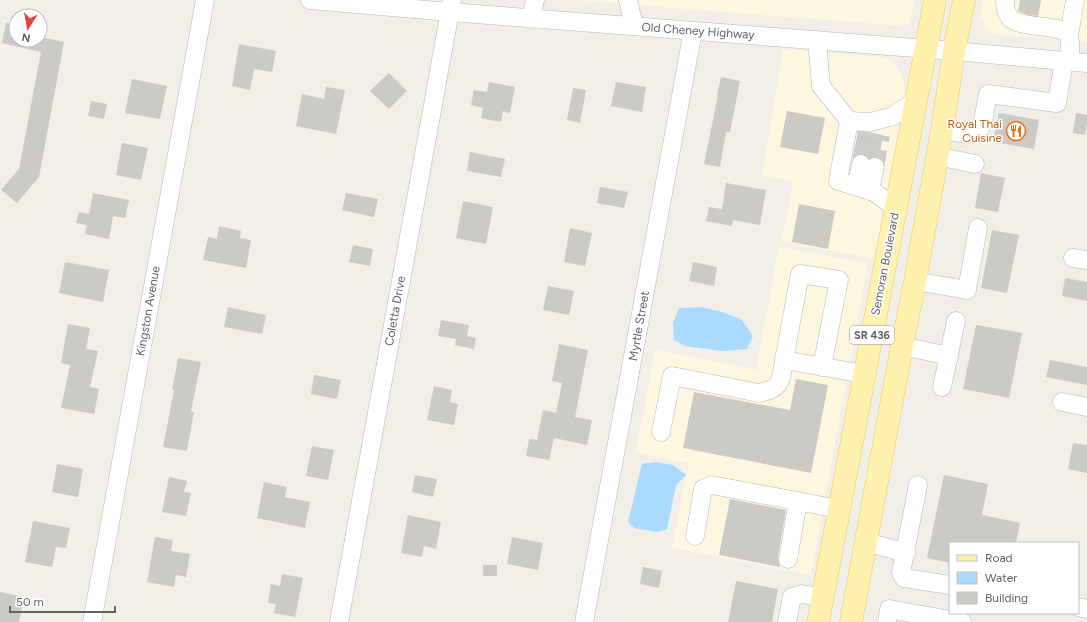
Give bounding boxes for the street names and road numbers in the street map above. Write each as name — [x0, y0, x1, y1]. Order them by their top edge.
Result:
street label: Old Cheney Highway — [641, 20, 756, 42]
street label: Semoran Boulevard — [868, 211, 902, 317]
street label: Kingston Avenue — [133, 264, 163, 357]
street label: Coletta Drive — [382, 275, 408, 347]
street label: Myrtle Street — [626, 289, 652, 362]
road number: SR 436 — [850, 326, 894, 344]

